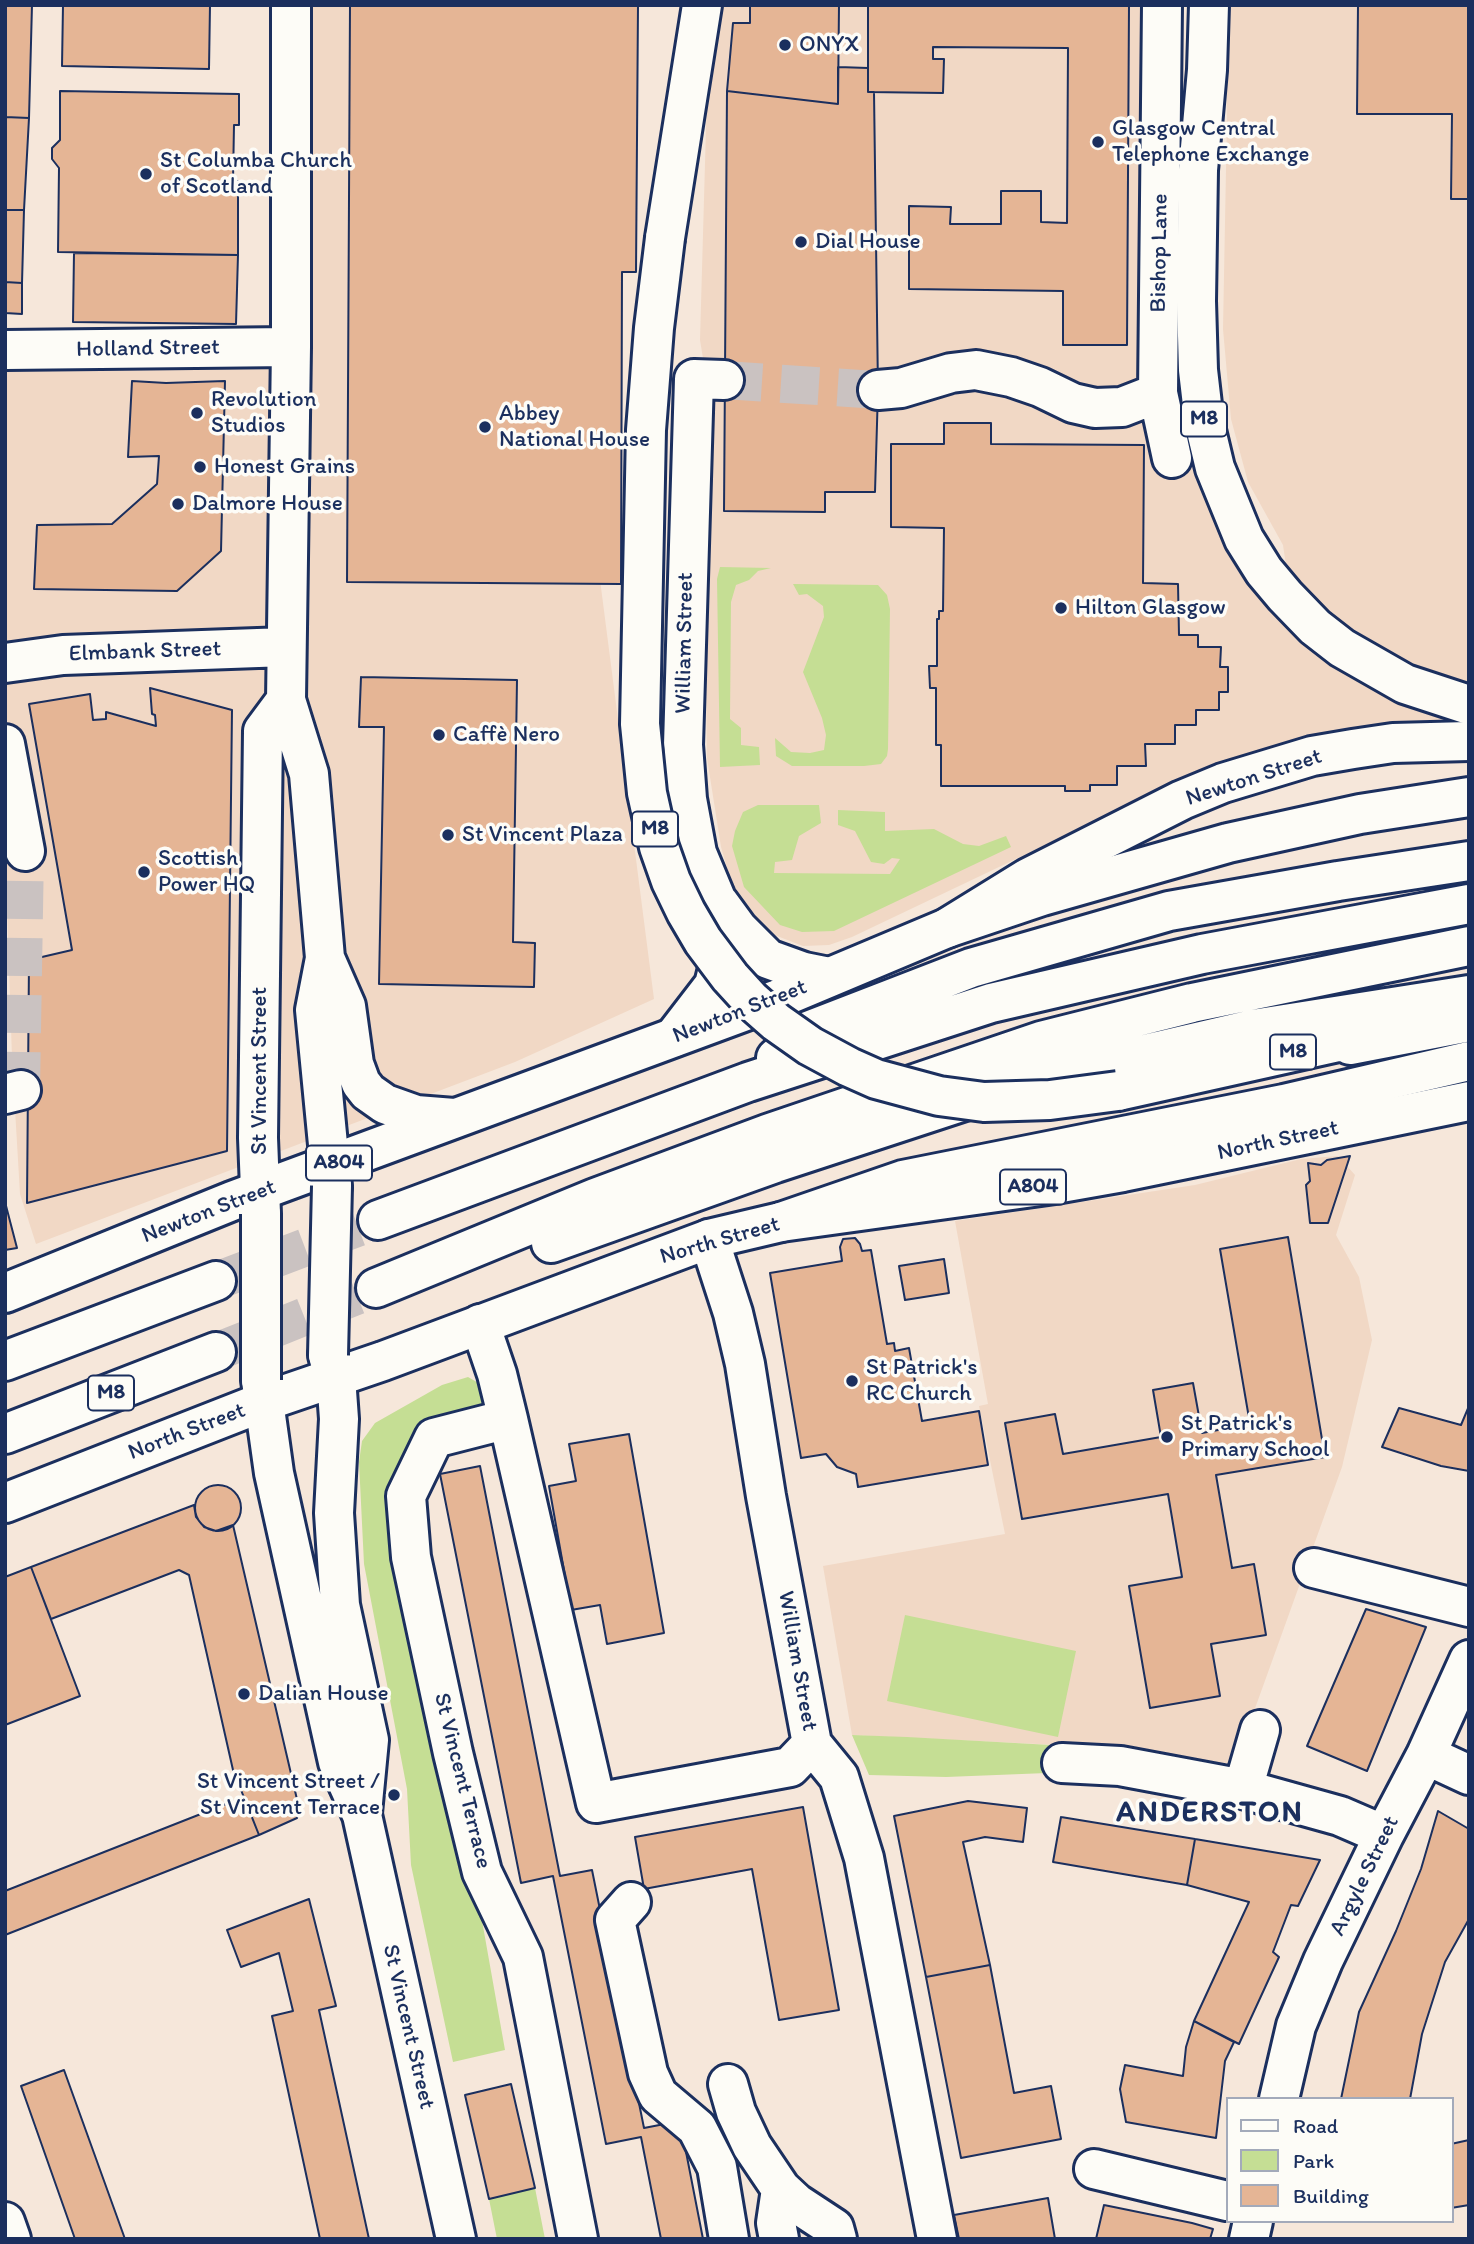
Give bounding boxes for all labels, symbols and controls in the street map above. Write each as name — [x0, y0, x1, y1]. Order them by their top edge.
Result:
place label: ONYX — [799, 31, 859, 59]
marker: ONYX — [777, 37, 793, 53]
place label: Glasgow Central Telephone Exchange — [1112, 115, 1309, 169]
marker: Glasgow Central Telephone Exchange — [1090, 134, 1106, 150]
place label: St Columba Church of Scotland — [160, 147, 352, 201]
marker: St Columba Church of Scotland — [138, 166, 154, 182]
street label: Bishop Lane — [1145, 193, 1175, 313]
place label: Dial House — [815, 228, 921, 256]
marker: Dial House — [793, 234, 809, 250]
street label: Holland Street — [76, 334, 220, 364]
place label: Revolution Studios — [211, 386, 317, 440]
place label: Abbey National House — [499, 400, 650, 454]
road number: M8 — [1181, 402, 1227, 436]
marker: Revolution Studios — [189, 405, 205, 421]
marker: Abbey National House — [477, 419, 493, 435]
place label: Honest Grains — [214, 453, 355, 481]
marker: Honest Grains — [192, 459, 208, 475]
place label: Dalmore House — [192, 490, 343, 518]
marker: Dalmore House — [170, 496, 186, 512]
street label: William Street — [670, 572, 700, 714]
place label: Hilton Glasgow — [1075, 594, 1226, 622]
marker: Hilton Glasgow — [1053, 600, 1069, 616]
street label: Elmbank Street — [68, 636, 222, 668]
place label: Caffè Nero — [453, 721, 560, 749]
marker: Caffè Nero — [431, 727, 447, 743]
street label: Newton Street — [1182, 743, 1326, 813]
road number: M8 — [632, 812, 678, 846]
place label: St Vincent Plaza — [462, 821, 623, 849]
marker: St Vincent Plaza — [440, 827, 456, 843]
place label: Scottish Power HQ — [158, 845, 255, 899]
marker: Scottish Power HQ — [136, 864, 152, 880]
street label: Newton Street — [669, 974, 811, 1050]
street label: St Vincent Street — [246, 987, 274, 1155]
road number: M8 — [1270, 1034, 1316, 1070]
street label: North Street — [1215, 1115, 1341, 1167]
road number: A804 — [306, 1146, 372, 1180]
road number: A804 — [1000, 1170, 1066, 1204]
street label: Newton Street — [138, 1174, 280, 1250]
street label: North Street — [657, 1211, 783, 1271]
place label: St Patrick's RC Church — [866, 1354, 977, 1408]
marker: St Patrick's RC Church — [844, 1373, 860, 1389]
road number: M8 — [88, 1376, 134, 1410]
street label: North Street — [125, 1397, 249, 1467]
place label: St Patrick's Primary School — [1181, 1410, 1330, 1464]
marker: St Patrick's Primary School — [1159, 1429, 1175, 1445]
street label: William Street — [771, 1589, 823, 1733]
place label: Dalian House — [258, 1680, 389, 1708]
marker: Dalian House — [236, 1686, 252, 1702]
street label: St Vincent Terrace — [427, 1690, 497, 1872]
place label: St Vincent Street / St Vincent Terrace — [197, 1768, 380, 1822]
marker: St Vincent Street / St Vincent Terrace — [386, 1787, 402, 1803]
district label: ANDERSTON — [1117, 1795, 1303, 1831]
street label: Argyle Street — [1324, 1812, 1406, 1940]
street label: St Vincent Street — [376, 1942, 440, 2112]
legend — [1226, 2097, 1453, 2223]
text: Road — [1293, 2113, 1338, 2138]
text: Park — [1293, 2148, 1334, 2173]
text: Building — [1293, 2183, 1369, 2208]

